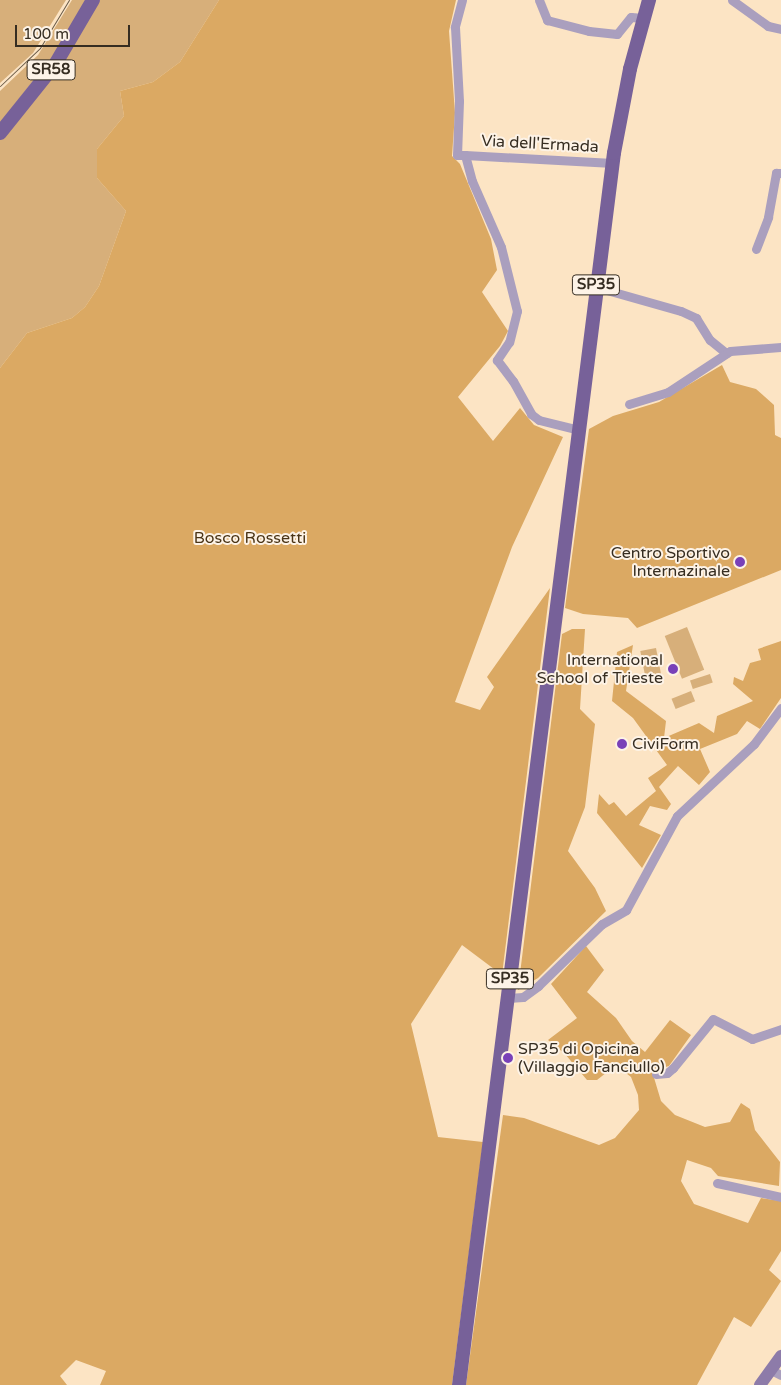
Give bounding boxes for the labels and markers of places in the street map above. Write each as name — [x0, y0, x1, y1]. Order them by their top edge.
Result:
place label: Centro Sportivo Internazinale — [611, 543, 730, 581]
marker: Centro Sportivo Internazinale — [734, 556, 746, 568]
place label: International School of Trieste — [537, 650, 663, 688]
marker: International School of Trieste — [667, 663, 679, 675]
place label: CiviForm — [632, 734, 699, 754]
marker: CiviForm — [616, 738, 628, 750]
place label: SP35 di Opicina (Villaggio Fanciullo) — [518, 1039, 665, 1077]
marker: SP35 di Opicina (Villaggio Fanciullo) — [502, 1052, 514, 1064]

